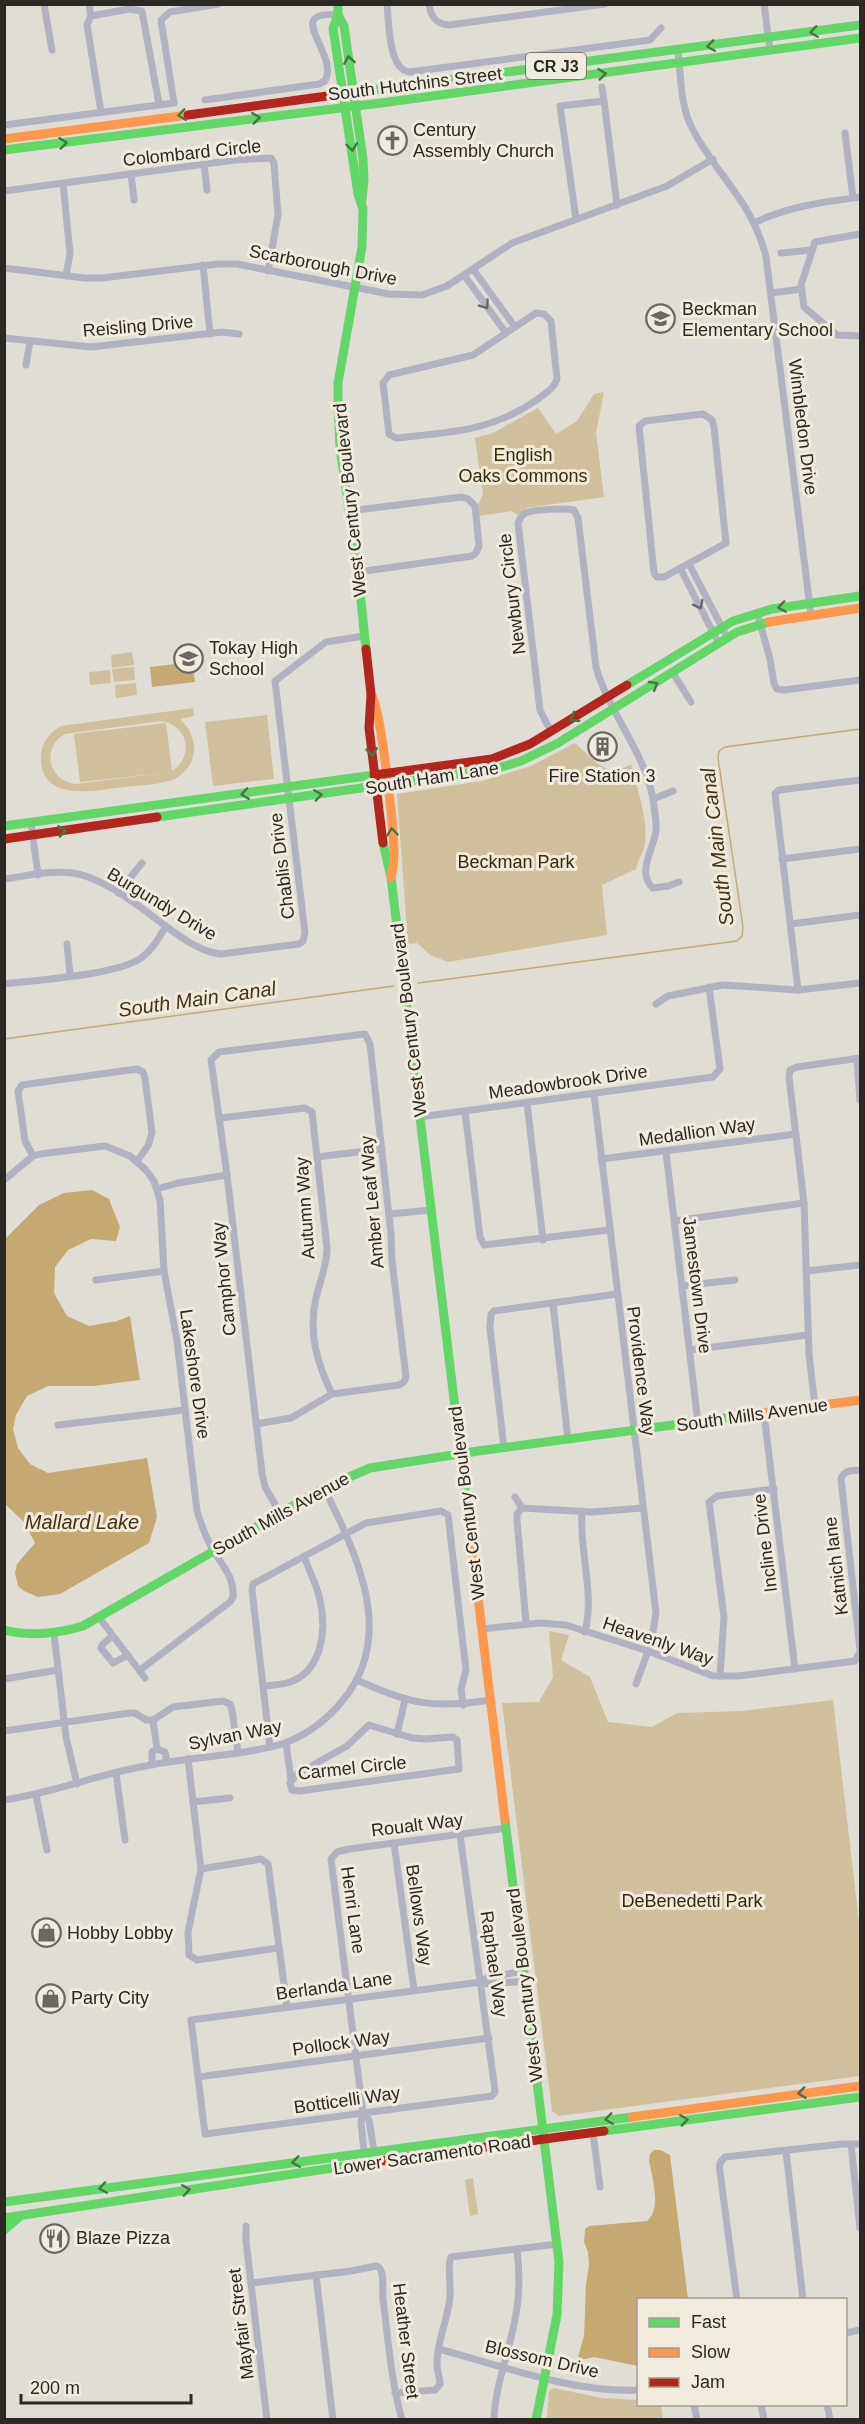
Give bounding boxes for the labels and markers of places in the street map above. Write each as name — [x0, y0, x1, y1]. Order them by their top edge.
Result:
place label: Century Assembly Church — [413, 120, 554, 161]
church icon: Century Assembly Church — [376, 124, 408, 156]
place label: Beckman Elementary School — [682, 299, 833, 340]
school or university icon: Beckman Elementary School — [645, 303, 677, 335]
place label: Tokay High School — [209, 638, 298, 679]
school or university icon: Tokay High School — [172, 642, 204, 674]
building icon: Fire Station 3 — [586, 731, 618, 763]
place label: Fire Station 3 — [548, 766, 656, 786]
shop icon: Hobby Lobby — [30, 1917, 62, 1949]
place label: Hobby Lobby — [67, 1923, 173, 1943]
shop icon: Party City — [34, 1982, 66, 2014]
place label: Party City — [71, 1988, 149, 2008]
restaurant icon: Blaze Pizza — [39, 2222, 71, 2254]
place label: Blaze Pizza — [76, 2228, 171, 2248]

